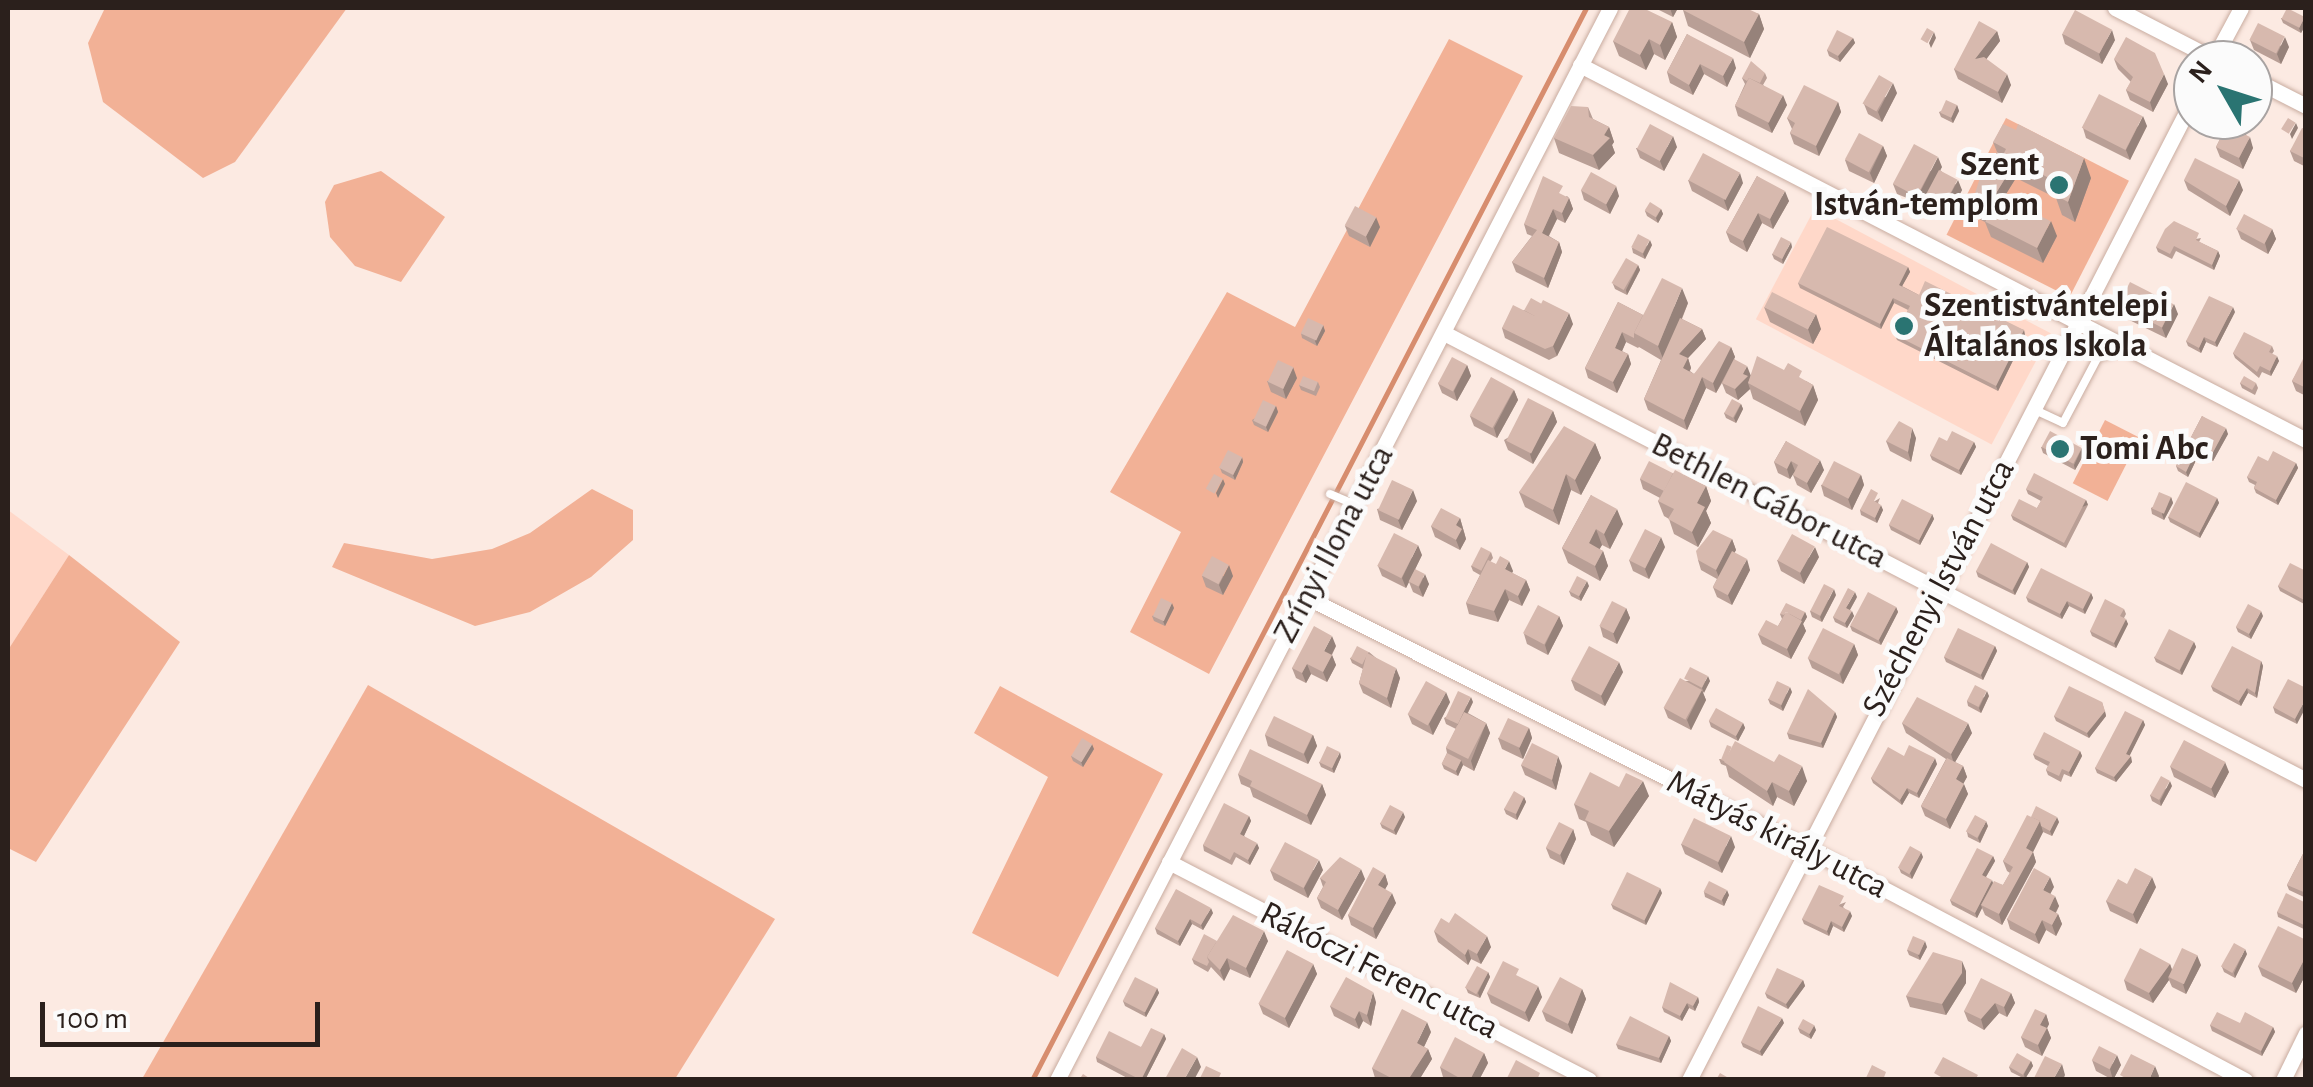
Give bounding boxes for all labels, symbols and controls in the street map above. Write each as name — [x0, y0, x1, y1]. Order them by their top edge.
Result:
north arrow — [2173, 40, 2273, 140]
text: N — [2184, 56, 2218, 89]
place label: Szent István-templom — [1814, 144, 2039, 226]
marker: Szent István-templom — [2048, 174, 2070, 196]
place label: Szentistvántelepi Általános Iskola — [1924, 285, 2169, 367]
marker: Szentistvántelepi Általános Iskola — [1893, 315, 1915, 337]
street label: Bethlen Gábor utca — [1644, 423, 1894, 579]
place label: Tomi Abc — [2080, 428, 2208, 470]
street label: Zrínyi Ilona utca — [1264, 438, 1404, 650]
marker: Tomi Abc — [2049, 438, 2071, 460]
street label: Széchenyi István utca — [1853, 452, 2025, 724]
street label: Mátyás király utca — [1659, 761, 1895, 909]
street label: Rákóczi Ferenc utca — [1253, 893, 1505, 1049]
scale bar — [45, 982, 325, 1044]
text: 100 m — [57, 1004, 128, 1034]

